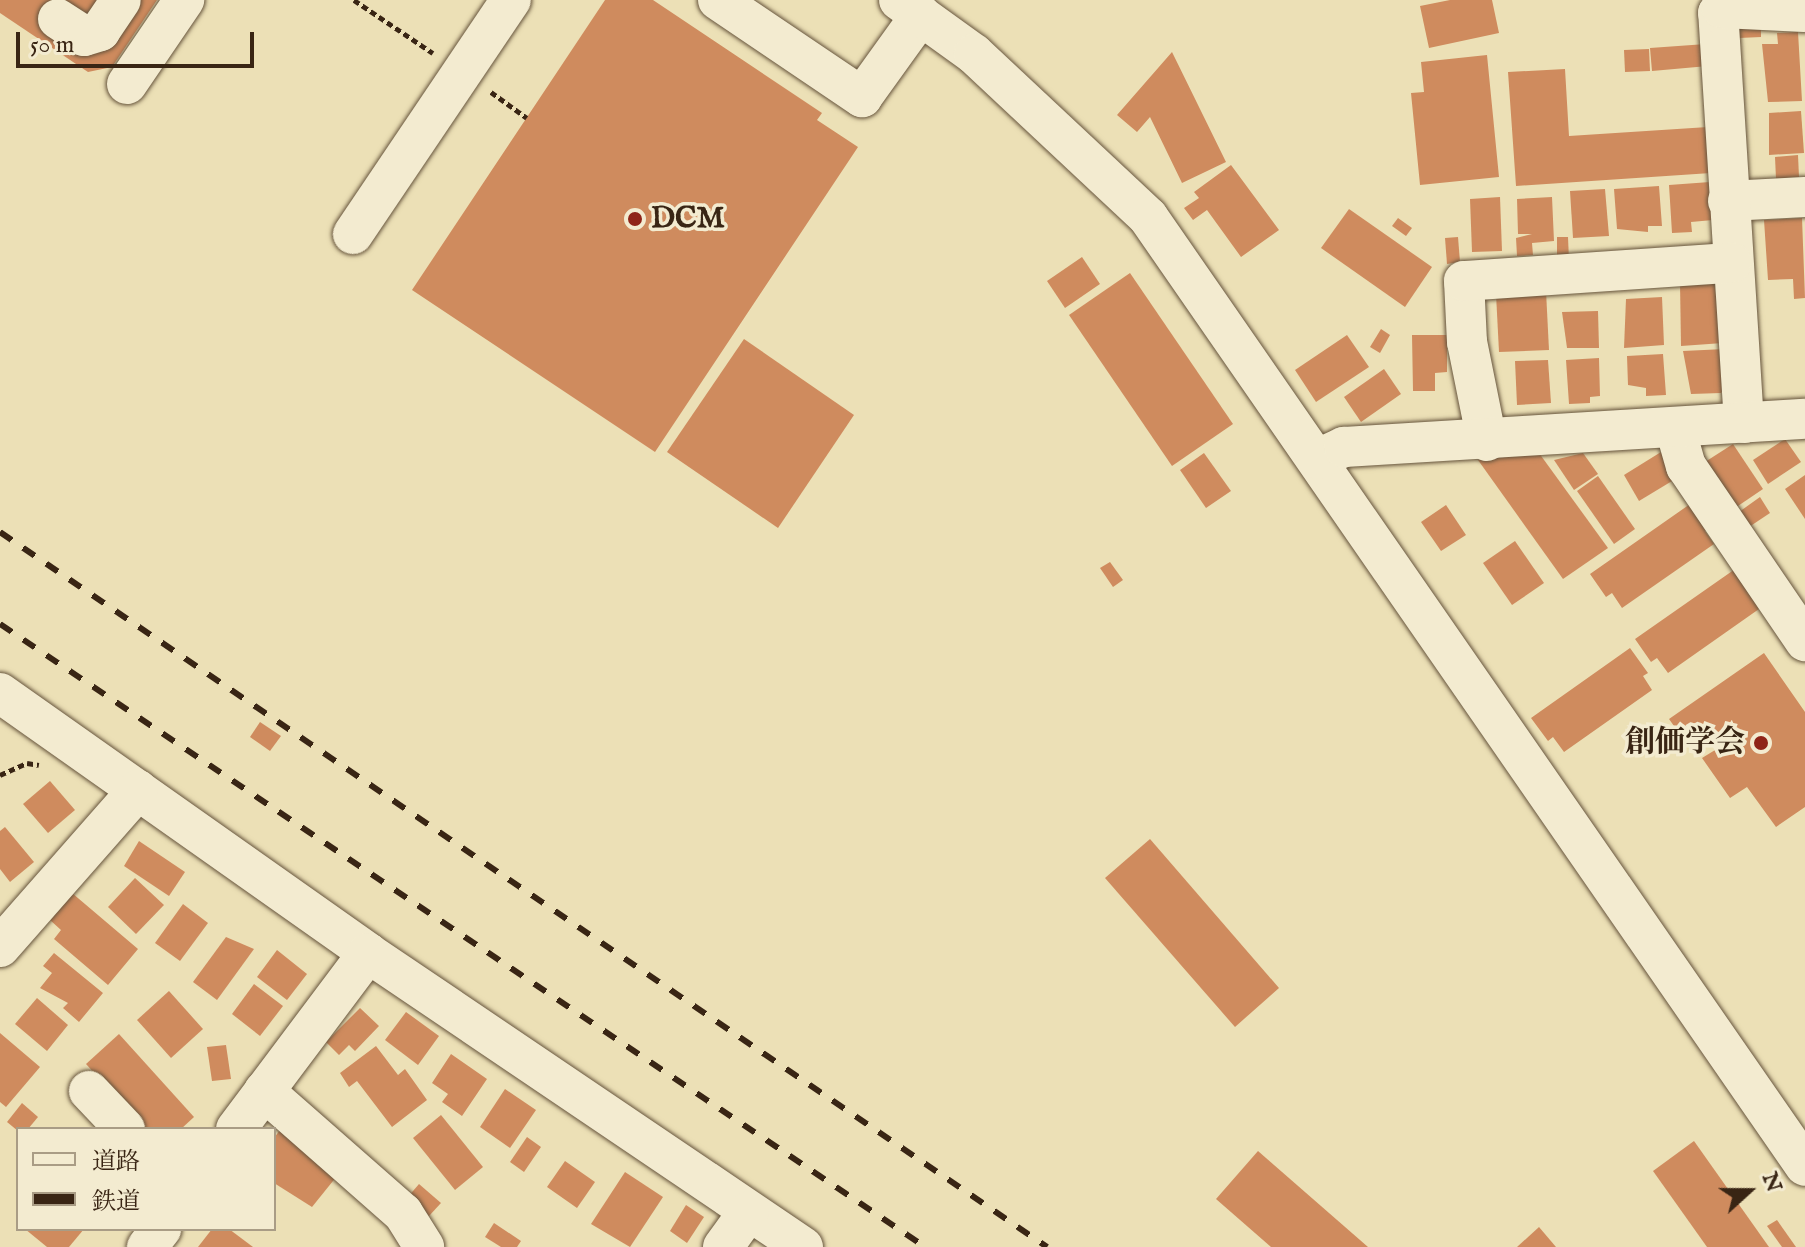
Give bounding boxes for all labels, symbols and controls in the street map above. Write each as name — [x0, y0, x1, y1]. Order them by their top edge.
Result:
scale bar — [20, 16, 258, 66]
text: 50 m — [30, 30, 74, 61]
place label: DCM — [651, 201, 725, 237]
marker: DCM — [626, 210, 644, 228]
place label: 創価学会 — [1625, 725, 1745, 761]
marker: 創価学会 — [1752, 734, 1770, 752]
legend — [16, 1127, 276, 1231]
text: 道路 — [92, 1147, 140, 1178]
north arrow — [1709, 1151, 1789, 1231]
text: N — [1755, 1168, 1788, 1196]
text: 鉄道 — [92, 1187, 140, 1218]

